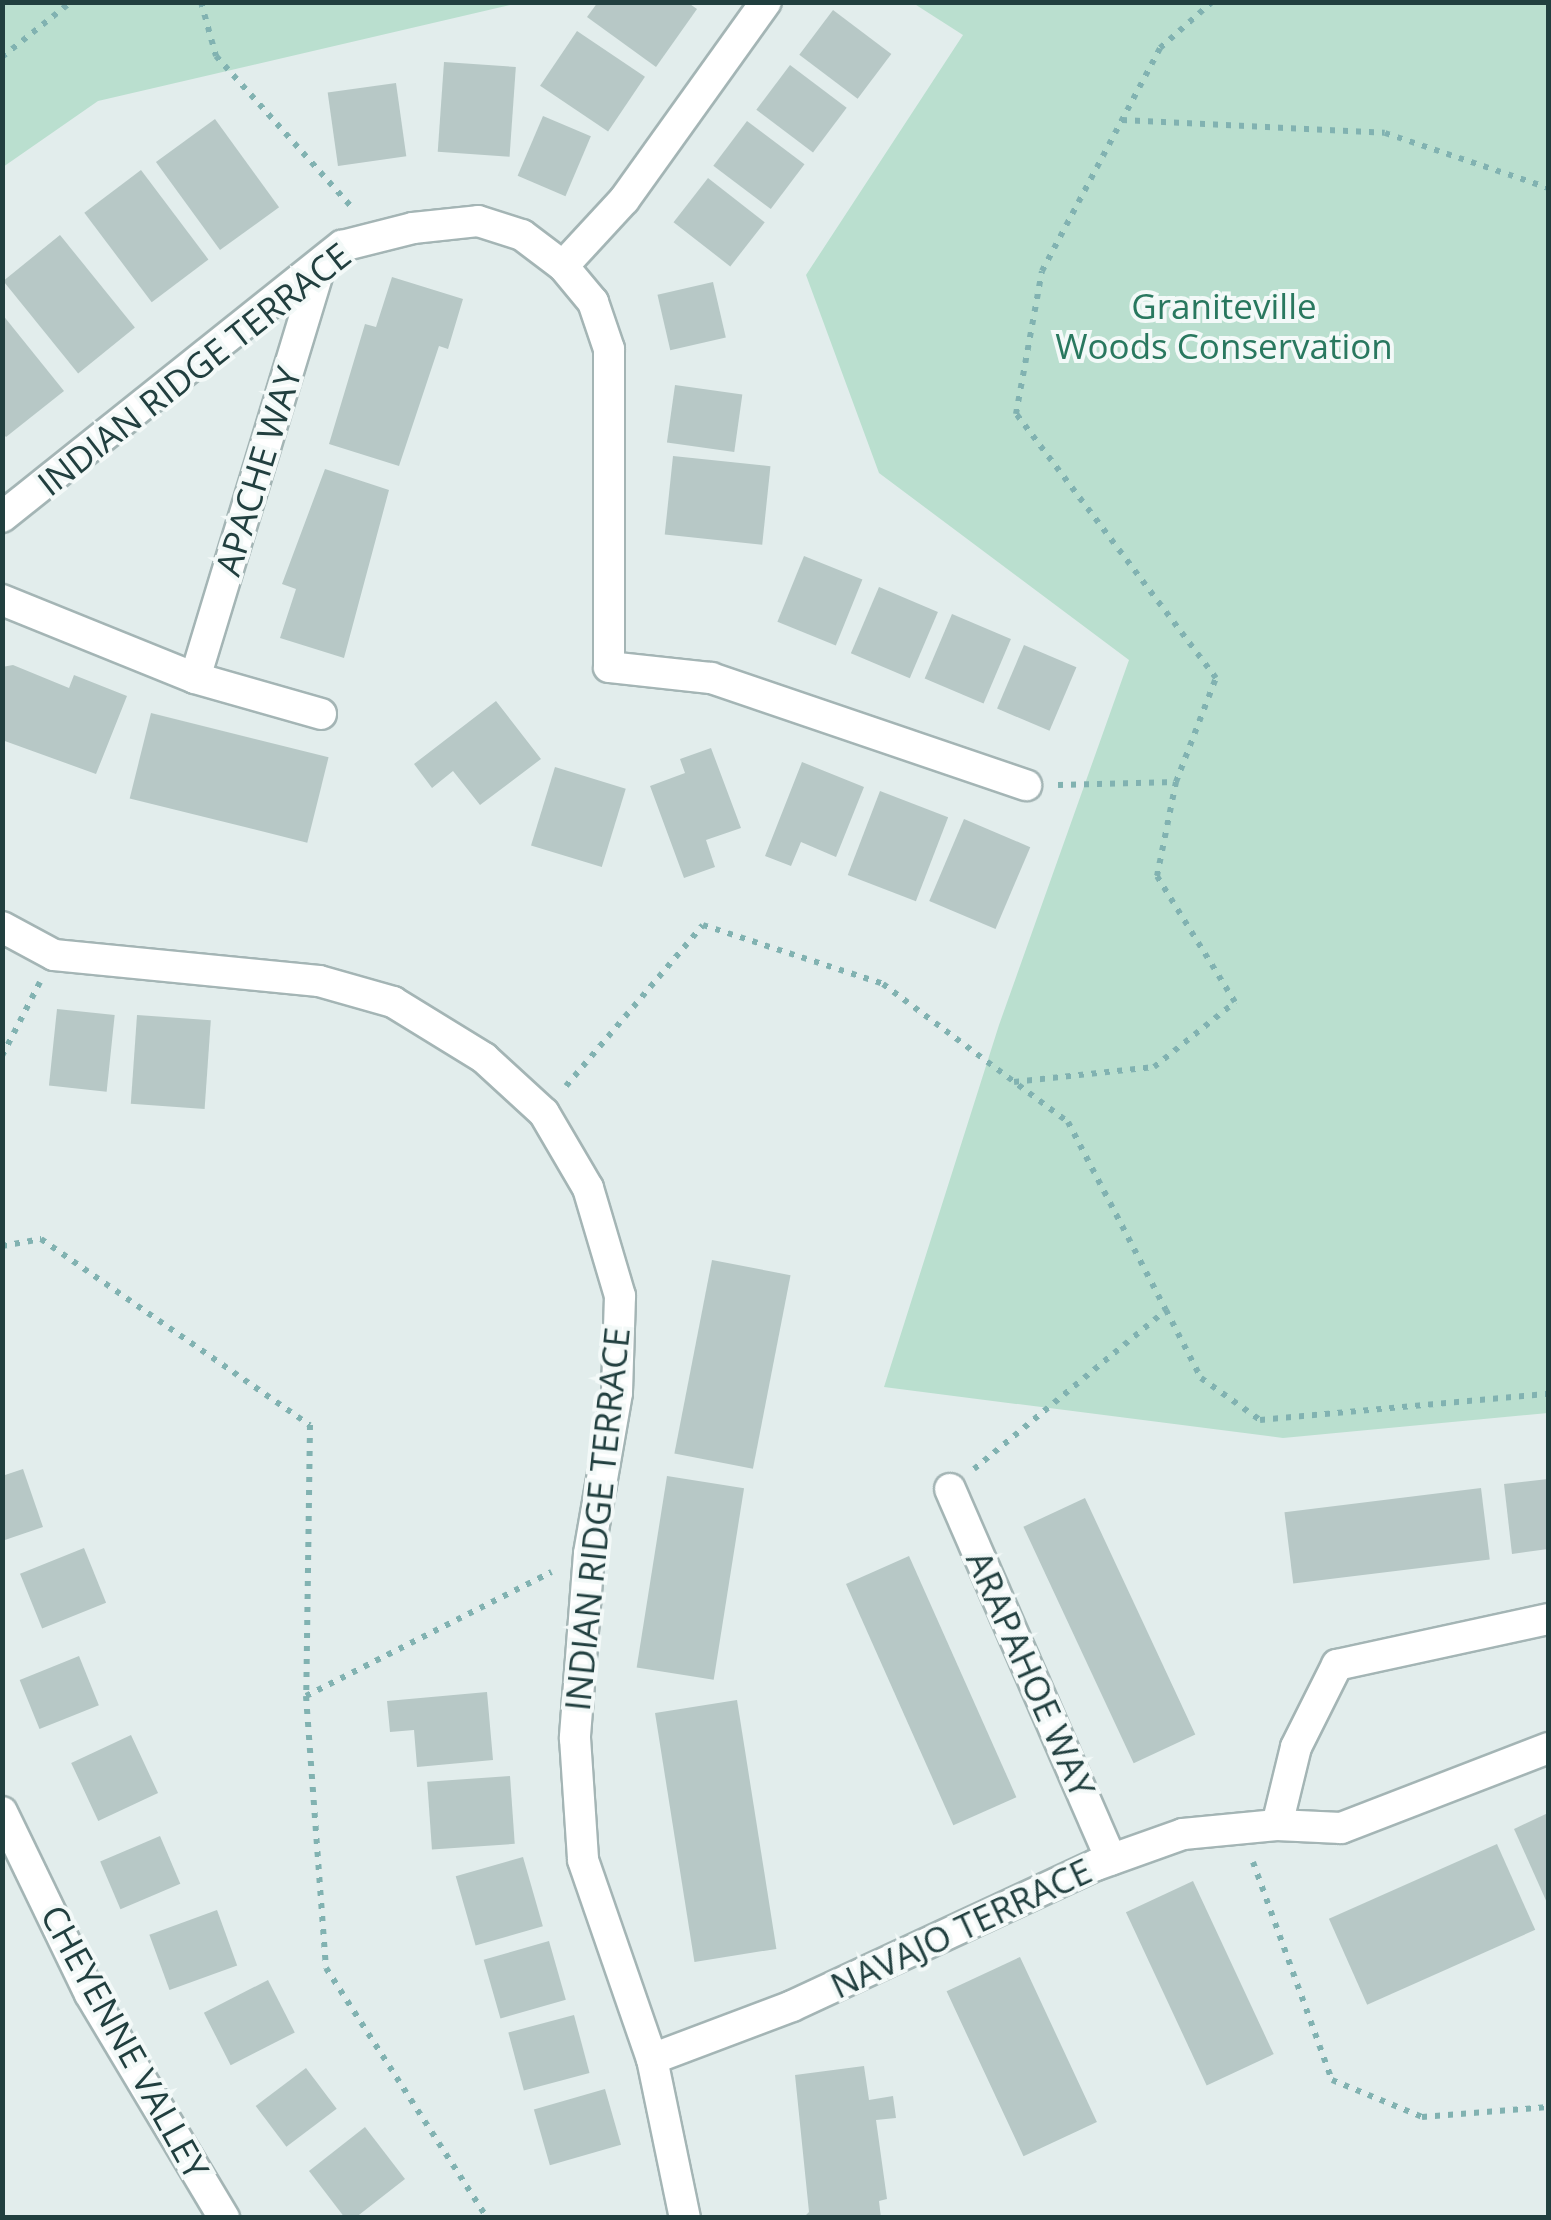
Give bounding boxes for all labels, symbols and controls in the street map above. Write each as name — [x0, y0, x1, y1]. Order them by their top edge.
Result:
street label: INDIAN RIDGE TERRACE — [29, 234, 359, 504]
park label: Graniteville Woods Conservation — [1055, 285, 1393, 367]
street label: APACHE WAY — [206, 362, 310, 580]
street label: INDIAN RIDGE TERRACE — [556, 1325, 638, 1713]
street label: ARAPAHOE WAY — [958, 1545, 1104, 1803]
street label: NAVAJO TERRACE — [824, 1849, 1098, 2007]
street label: CHEYENNE VALLEY — [32, 1898, 218, 2186]

